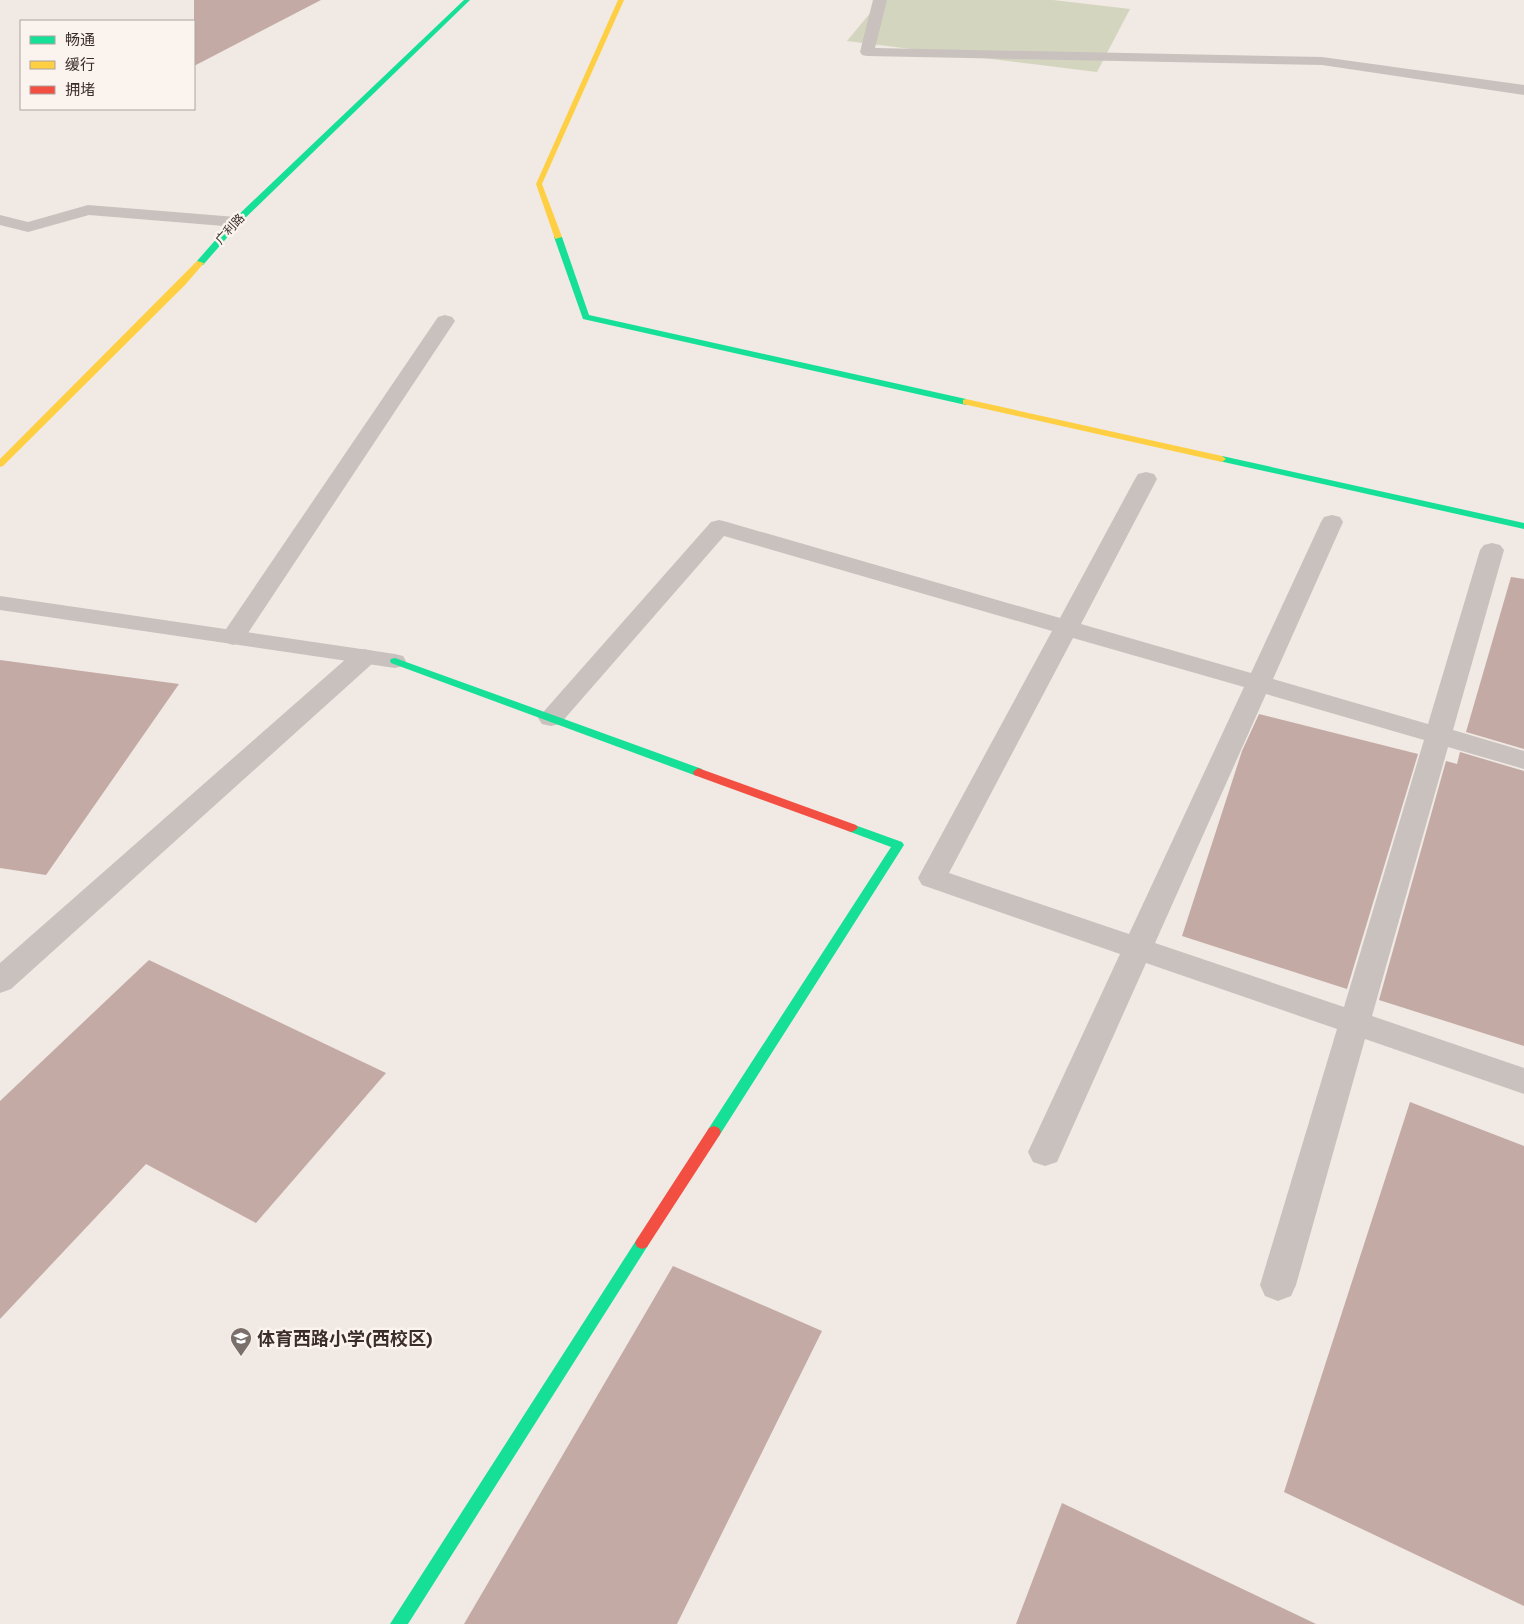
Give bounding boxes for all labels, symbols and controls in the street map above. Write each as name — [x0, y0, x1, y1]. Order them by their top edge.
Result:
legend — [20, 20, 195, 110]
text: 畅通 — [65, 31, 95, 49]
text: 缓行 — [65, 56, 95, 74]
text: 拥堵 — [65, 81, 95, 99]
street label: 广利路 — [213, 211, 247, 247]
school or university icon: 体育西路小学(西校区) — [229, 1326, 253, 1357]
place label: 体育西路小学(西校区) — [257, 1328, 433, 1349]

